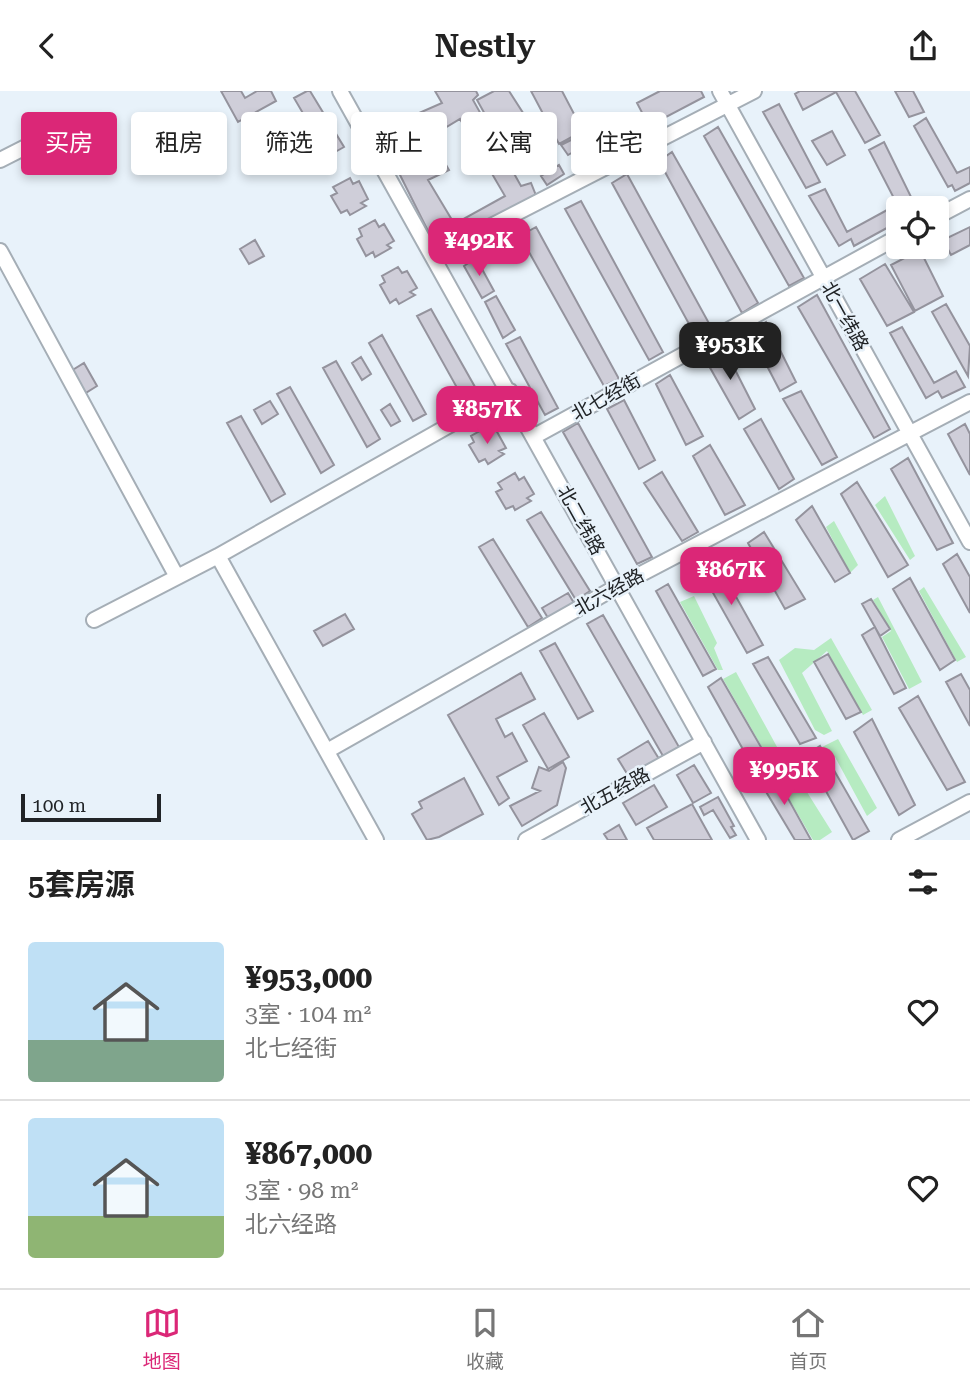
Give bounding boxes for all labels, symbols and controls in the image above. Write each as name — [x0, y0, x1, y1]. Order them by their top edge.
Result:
icon: back — [28, 27, 66, 65]
text: Nestly — [434, 27, 536, 65]
icon: share — [904, 27, 942, 65]
chip: 买房 — [21, 112, 117, 175]
chip: 租房 — [131, 112, 227, 175]
chip: 筛选 — [241, 112, 337, 175]
chip: 新上 — [351, 112, 447, 175]
chip: 公寓 — [461, 112, 557, 175]
chip: 住宅 — [571, 112, 667, 175]
map controls — [886, 196, 949, 259]
button: locate — [886, 196, 949, 259]
pin: ¥492K — [430, 219, 528, 278]
text: ¥492K — [444, 227, 514, 254]
street label: 北一纬路 — [817, 277, 873, 355]
pin: ¥953K — [681, 323, 779, 382]
text: ¥953K — [695, 331, 765, 358]
street label: 北七经街 — [567, 369, 645, 425]
pin: ¥857K — [438, 387, 536, 446]
text: ¥857K — [452, 395, 522, 422]
street label: 北二纬路 — [553, 481, 609, 559]
pin: ¥867K — [682, 547, 780, 607]
text: ¥867K — [696, 556, 766, 583]
street label: 北六经路 — [570, 564, 648, 620]
pin: ¥995K — [735, 747, 833, 807]
text: ¥995K — [749, 756, 819, 783]
street label: 北五经路 — [576, 763, 654, 819]
scale bar — [21, 791, 161, 823]
text: 100 m — [32, 794, 86, 817]
icon: filters — [904, 863, 942, 901]
text: 5套房源 — [28, 867, 135, 902]
text: ¥953,000 — [245, 960, 372, 995]
icon: home — [84, 970, 168, 1054]
icon: heart — [904, 993, 942, 1031]
text: 3室 · 104 m² — [245, 1001, 371, 1028]
text: 北七经街 — [245, 1035, 337, 1062]
text: ¥867,000 — [245, 1136, 372, 1171]
icon: home — [84, 1146, 168, 1230]
icon: heart — [904, 1169, 942, 1207]
text: 3室 · 98 m² — [245, 1177, 358, 1204]
text: 北六经路 — [245, 1211, 337, 1238]
tab: 地图 — [143, 1304, 181, 1373]
tab: 收藏 — [466, 1304, 504, 1373]
tab: 首页 — [789, 1304, 827, 1373]

